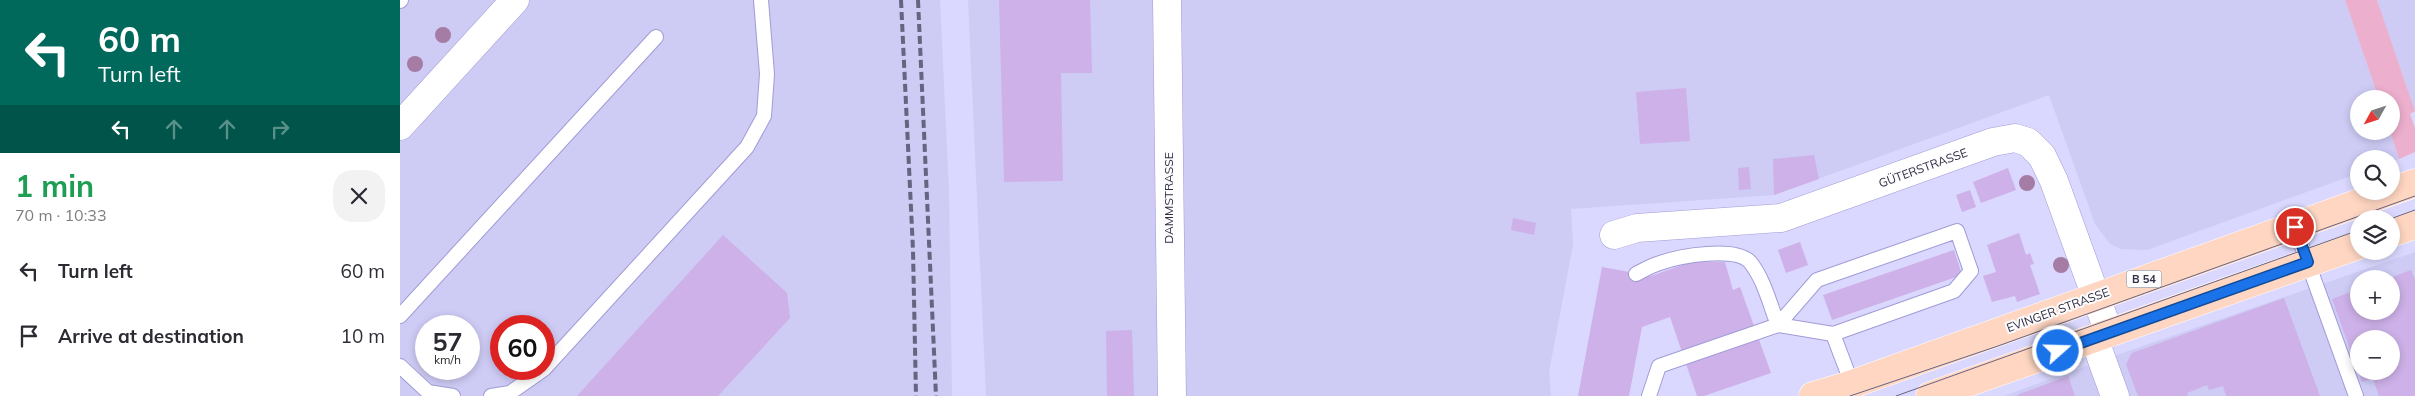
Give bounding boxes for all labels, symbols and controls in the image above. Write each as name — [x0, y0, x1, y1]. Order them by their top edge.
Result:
text: 60 m — [98, 17, 181, 61]
icon: left — [15, 20, 80, 85]
text: Turn left — [98, 60, 181, 88]
north arrow — [2350, 90, 2400, 140]
map controls — [2350, 90, 2400, 380]
icon: left — [107, 115, 135, 143]
icon: ahead — [160, 115, 188, 143]
icon: ahead — [213, 115, 241, 143]
icon: right — [266, 115, 294, 143]
street label: GÜTERSTRASSE — [1876, 144, 1969, 191]
button: search — [2350, 150, 2400, 200]
street label: DAMMSTRASSE — [1161, 152, 1176, 244]
text: 1 min — [15, 167, 94, 205]
button: close — [333, 170, 385, 222]
text: 70 m · 10:33 — [15, 205, 107, 225]
pin — [2274, 206, 2316, 248]
button: layers — [2350, 210, 2400, 260]
icon: arrive — [2281, 213, 2309, 241]
icon: left — [15, 257, 43, 285]
text: Turn left — [58, 259, 133, 283]
text: 60 m — [341, 259, 385, 283]
road number: B 54 — [2126, 270, 2162, 288]
button: + — [2350, 270, 2400, 320]
street label: EVINGER STRASSE — [2004, 284, 2111, 335]
speed limit sign: 60 — [490, 315, 555, 380]
icon: arrive — [15, 322, 43, 350]
text: Arrive at destination — [58, 324, 244, 348]
text: 10 m — [341, 324, 385, 348]
position arrow — [2031, 324, 2083, 376]
text: 57 — [432, 326, 463, 357]
button: − — [2350, 330, 2400, 380]
text: km/h — [434, 352, 461, 367]

